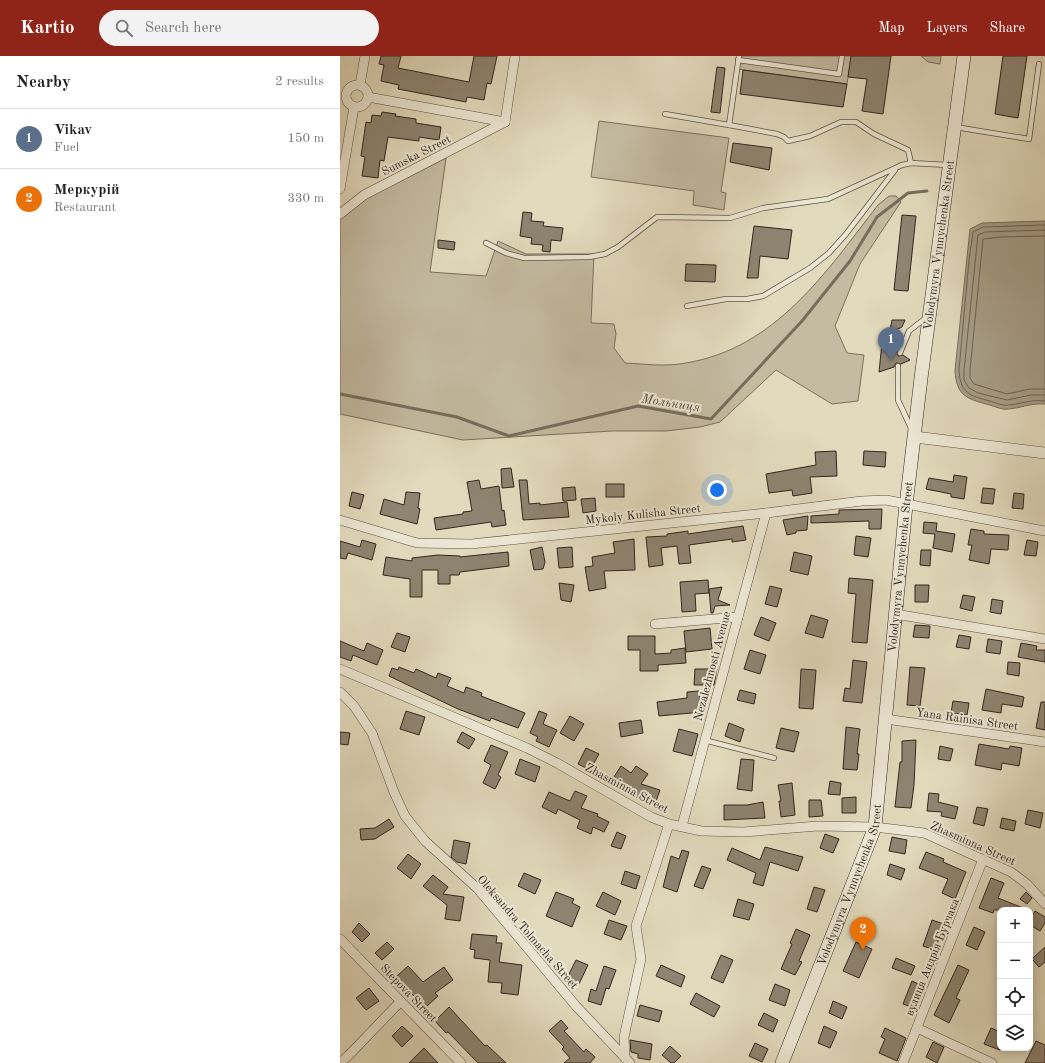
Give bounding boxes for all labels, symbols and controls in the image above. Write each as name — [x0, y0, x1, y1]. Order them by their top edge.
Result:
search box — [99, 10, 379, 46]
icon: search — [113, 17, 135, 39]
text: Kartio — [20, 19, 75, 38]
text: Search here — [145, 21, 221, 36]
text: Map — [879, 21, 905, 35]
text: Layers — [927, 21, 968, 35]
text: Share — [990, 21, 1025, 35]
text: Nearby — [16, 74, 71, 91]
text: 2 results — [275, 75, 324, 88]
text: Vikav — [54, 123, 92, 138]
text: 1 — [25, 132, 33, 145]
text: 150 m — [287, 132, 324, 145]
street label: Sumska Street — [380, 133, 453, 178]
text: Fuel — [54, 141, 79, 154]
street label: Volodymyra Vynnychenka Street — [922, 159, 957, 331]
text: Меркурій — [54, 183, 120, 198]
text: 2 — [25, 192, 33, 205]
text: 330 m — [287, 192, 324, 205]
text: Restaurant — [54, 201, 116, 214]
pin: 1 — [878, 327, 904, 360]
water label: Мольниця — [639, 392, 701, 415]
your location — [707, 480, 727, 500]
street label: Volodymyra Vynnychenka Street — [887, 481, 916, 653]
street label: Mykoly Kulisha Street — [585, 503, 702, 527]
street label: Nezalezhnosti Avenue — [693, 610, 734, 722]
street label: Yana Rainisa Street — [915, 707, 1019, 733]
street label: Zhasminna Street — [583, 762, 670, 816]
street label: Volodymyra Vynnychenka Street — [816, 803, 884, 968]
street label: Zhasminna Street — [928, 820, 1017, 868]
street label: Oleksandra Tolmacha Street — [475, 873, 580, 992]
street label: вулиця Андрія Бурчака — [903, 896, 962, 1018]
map controls — [997, 907, 1033, 1051]
button: + — [997, 907, 1033, 943]
pin: 2 — [850, 917, 876, 950]
button: − — [997, 943, 1033, 979]
street label: Stepova Street — [378, 962, 439, 1025]
button: locate — [997, 979, 1033, 1015]
button: layers — [997, 1015, 1033, 1051]

